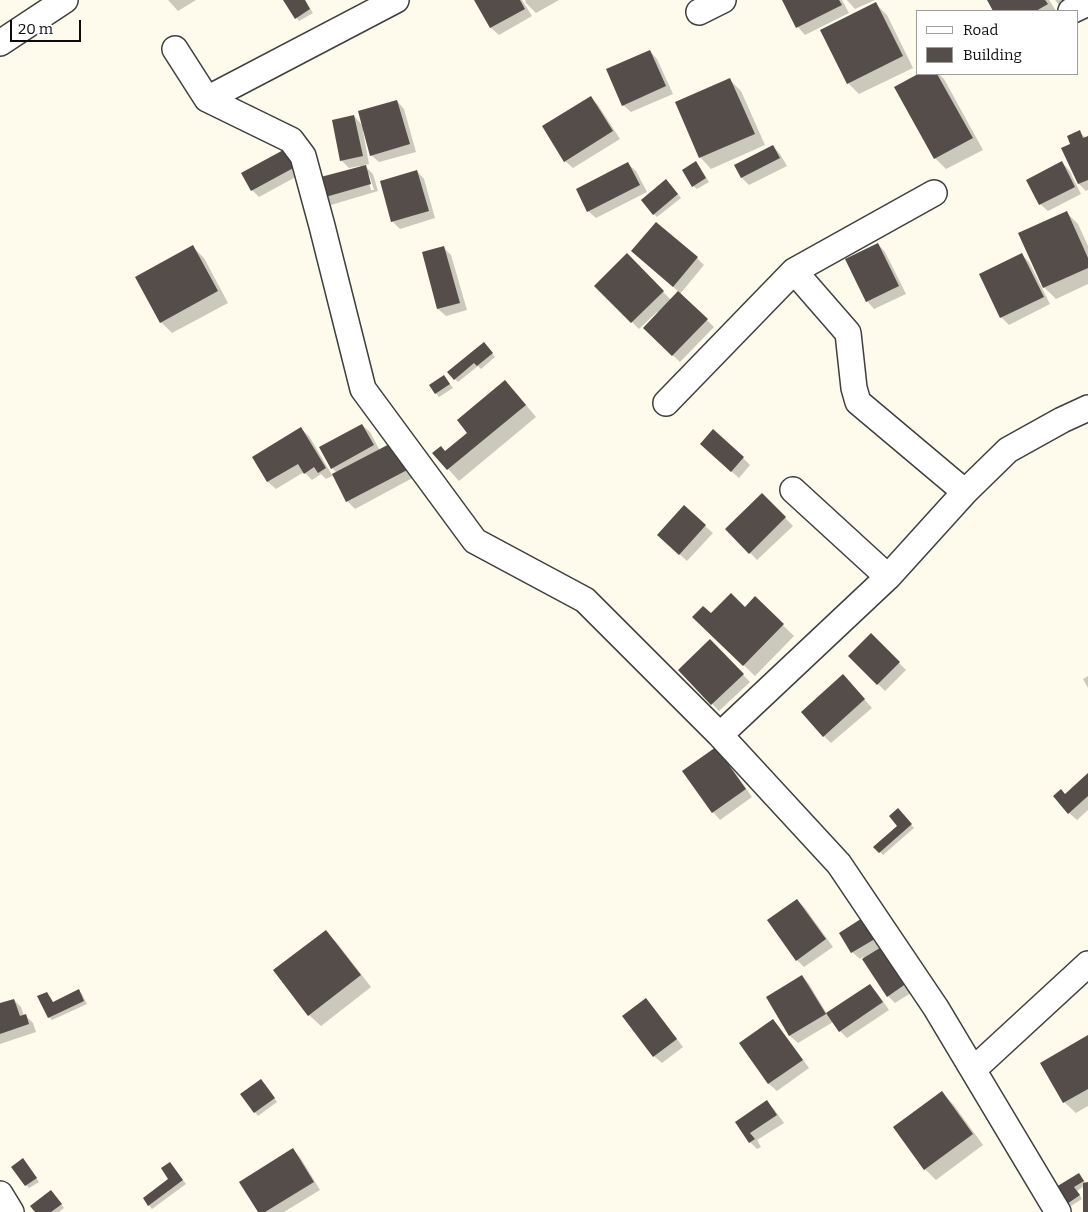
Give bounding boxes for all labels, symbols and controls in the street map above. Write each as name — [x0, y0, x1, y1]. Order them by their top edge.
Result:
scale bar — [12, 10, 84, 42]
legend — [916, 10, 1078, 75]
text: 20 m — [18, 20, 53, 38]
text: Road — [963, 21, 998, 39]
text: Building — [963, 46, 1022, 64]

